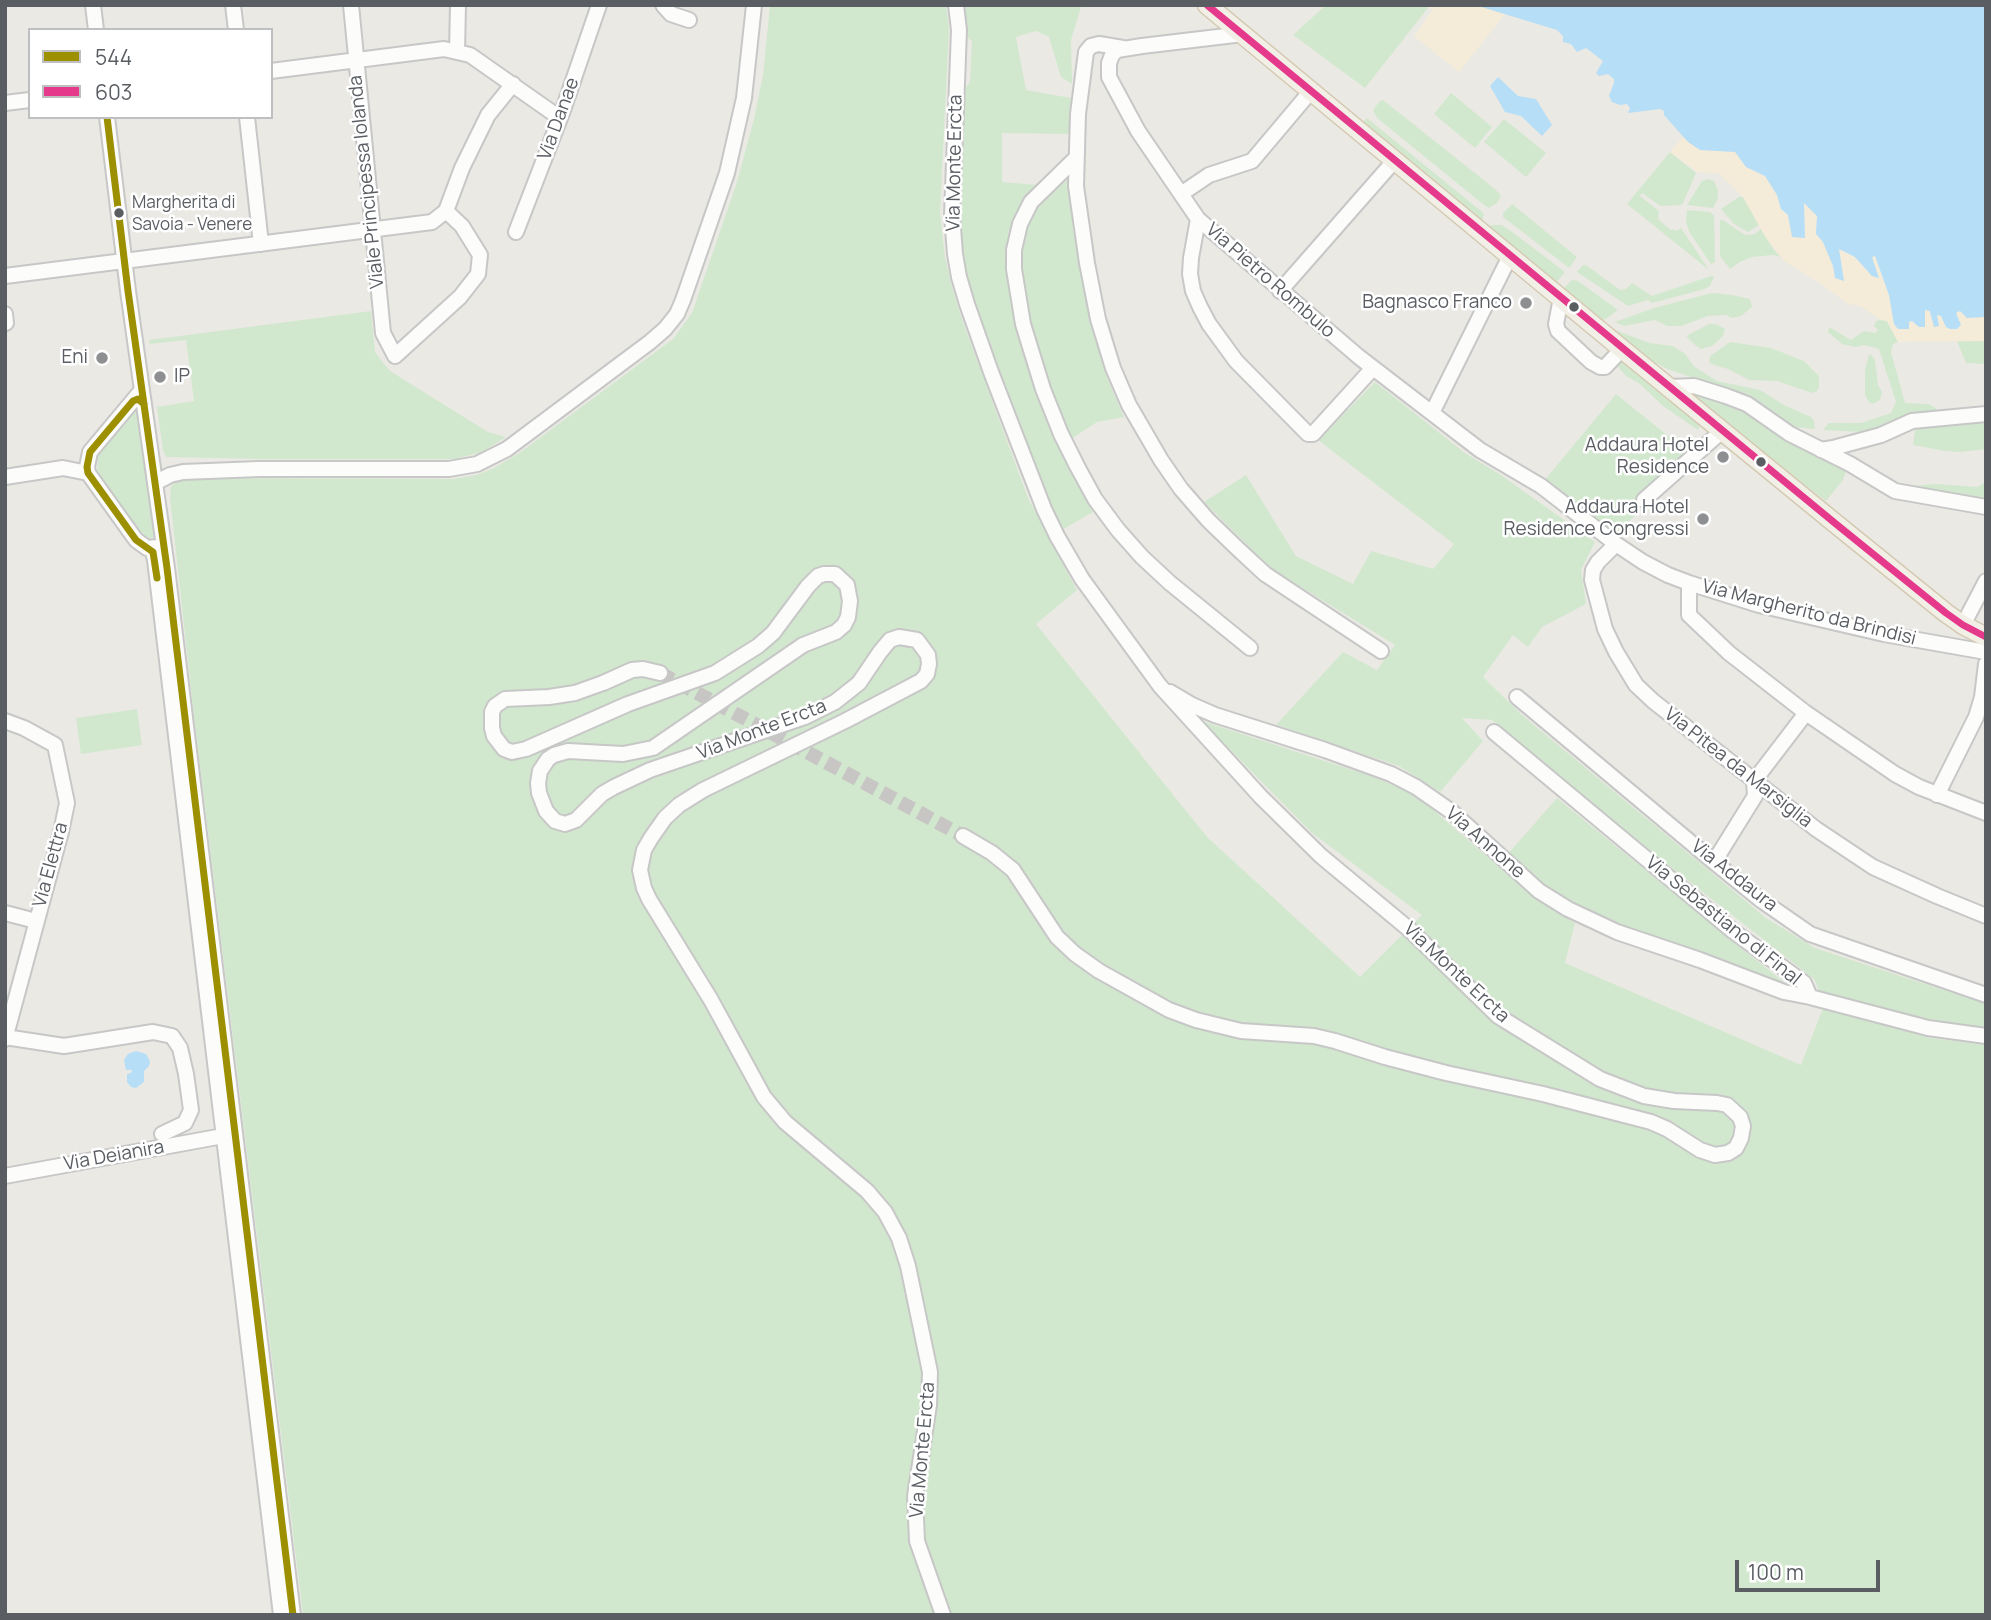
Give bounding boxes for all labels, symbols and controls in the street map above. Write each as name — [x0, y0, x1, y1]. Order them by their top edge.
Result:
legend — [28, 28, 273, 119]
text: 544 — [95, 43, 132, 71]
street label: Viale Principessa Iolanda — [344, 74, 390, 290]
street label: Via Danae — [534, 75, 584, 163]
text: 603 — [95, 78, 132, 106]
street label: Via Monte Ercta — [942, 94, 968, 232]
place label: Margherita di Savoia - Venere — [132, 193, 252, 233]
marker: Margherita di Savoia - Venere — [112, 206, 126, 220]
street label: Via Pietro Rombulo — [1201, 219, 1339, 343]
place label: Bagnasco Franco — [1362, 292, 1512, 314]
marker: Bagnasco Franco — [1518, 295, 1534, 311]
unlabelled marker — [1567, 300, 1581, 314]
place label: Eni — [61, 347, 88, 369]
marker: Eni — [94, 350, 110, 366]
place label: IP — [174, 366, 190, 388]
marker: IP — [152, 369, 168, 385]
place label: Addaura Hotel Residence — [1585, 435, 1709, 479]
marker: Addaura Hotel Residence — [1715, 449, 1731, 465]
unlabelled marker — [1754, 455, 1768, 469]
place label: Addaura Hotel Residence Congressi — [1504, 497, 1689, 541]
marker: Addaura Hotel Residence Congressi — [1695, 511, 1711, 527]
street label: Via Margherito da Brindisi — [1700, 575, 1918, 651]
street label: Via Monte Ercta — [694, 695, 830, 765]
street label: Via Pitea da Marsiglia — [1659, 703, 1817, 833]
street label: Via Annone — [1441, 802, 1529, 884]
street label: Via Elettra — [29, 820, 73, 910]
street label: Via Addaura — [1686, 835, 1782, 917]
street label: Via Sebastiano di Final — [1641, 851, 1805, 991]
street label: Via Monte Ercta — [1398, 918, 1514, 1028]
street label: Via Deianira — [62, 1136, 166, 1176]
street label: Via Monte Ercta — [906, 1381, 940, 1519]
scale bar — [1739, 1546, 1884, 1590]
text: 100 m — [1748, 1558, 1804, 1586]

